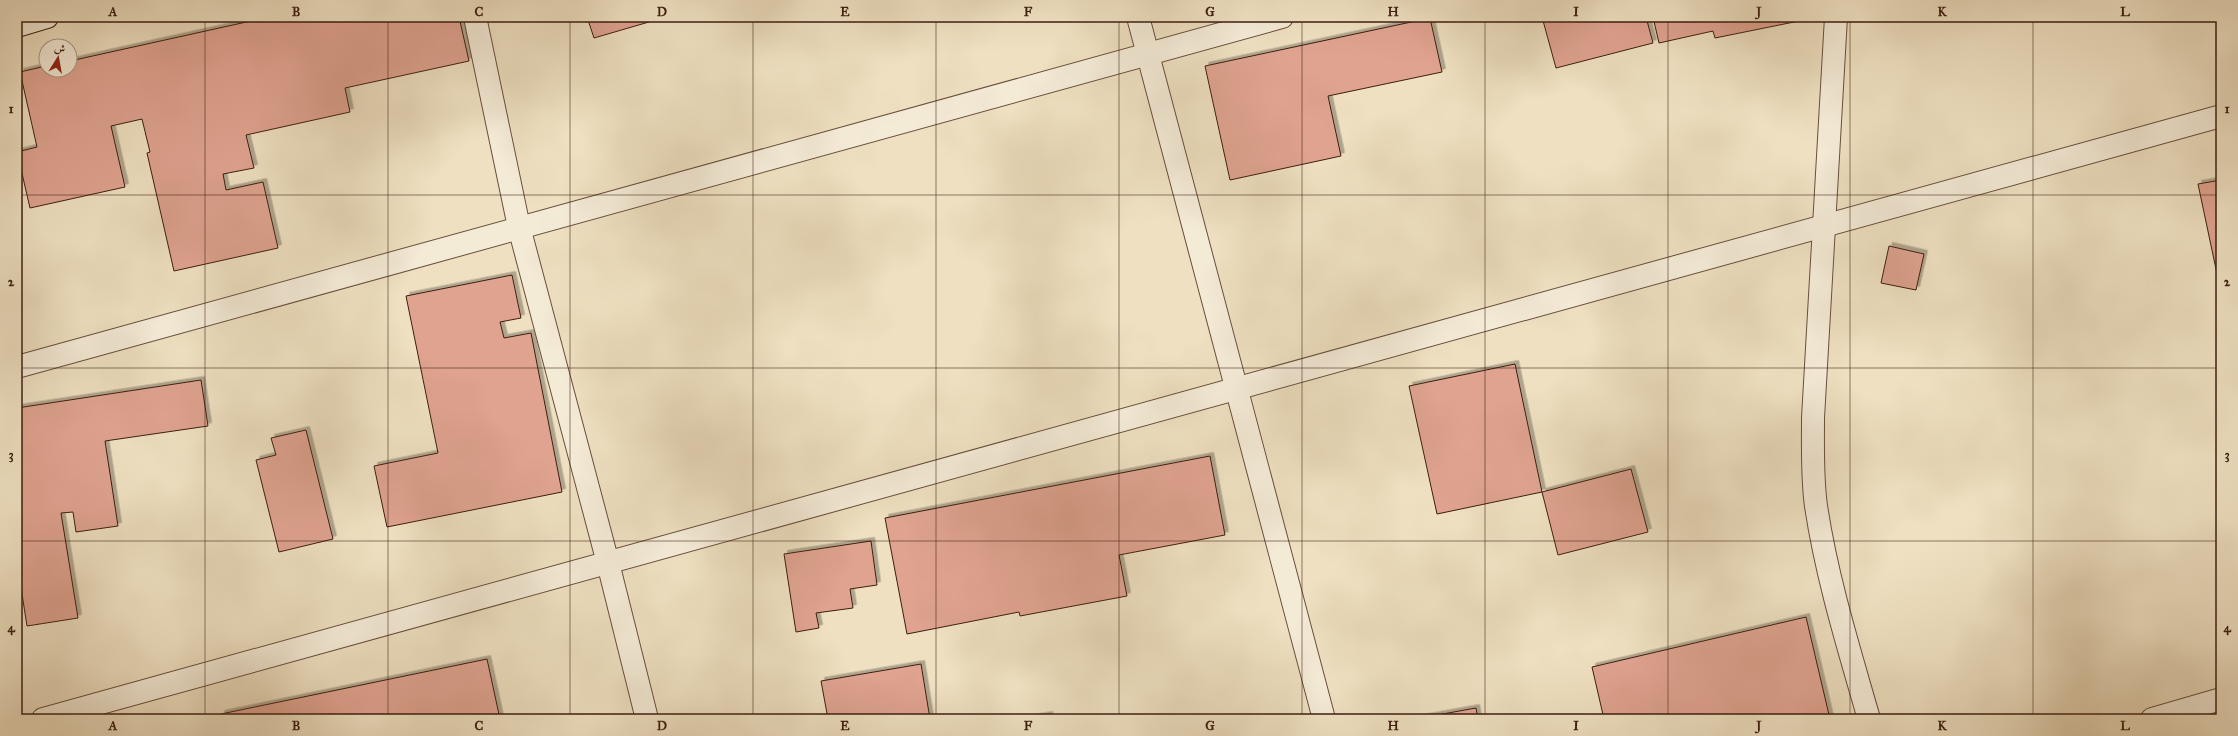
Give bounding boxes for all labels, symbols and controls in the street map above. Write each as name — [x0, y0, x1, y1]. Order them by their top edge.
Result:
text: A — [108, 4, 118, 20]
text: B — [292, 4, 301, 20]
text: C — [475, 4, 484, 20]
text: D — [657, 4, 667, 20]
text: E — [840, 4, 850, 20]
text: F — [1024, 4, 1033, 20]
text: G — [1205, 4, 1215, 20]
text: H — [1387, 4, 1399, 20]
text: I — [1573, 4, 1579, 20]
text: J — [1754, 4, 1762, 20]
text: K — [1937, 4, 1947, 20]
text: L — [2120, 4, 2130, 20]
north arrow — [38, 38, 78, 78]
text: ش — [53, 41, 66, 56]
text: 1 — [8, 101, 14, 117]
text: 1 — [2224, 101, 2230, 117]
text: 2 — [8, 274, 15, 290]
text: 2 — [2224, 274, 2231, 290]
text: 3 — [8, 447, 14, 463]
text: 3 — [2224, 447, 2230, 463]
text: 4 — [7, 620, 15, 636]
text: 4 — [2223, 620, 2231, 636]
text: A — [108, 718, 118, 734]
text: B — [292, 718, 301, 734]
text: C — [475, 718, 484, 734]
text: D — [657, 718, 667, 734]
text: E — [840, 718, 850, 734]
text: F — [1024, 718, 1033, 734]
text: G — [1205, 718, 1215, 734]
text: H — [1387, 718, 1399, 734]
text: I — [1573, 718, 1579, 734]
text: J — [1754, 718, 1762, 734]
text: K — [1937, 718, 1947, 734]
text: L — [2120, 718, 2130, 734]

